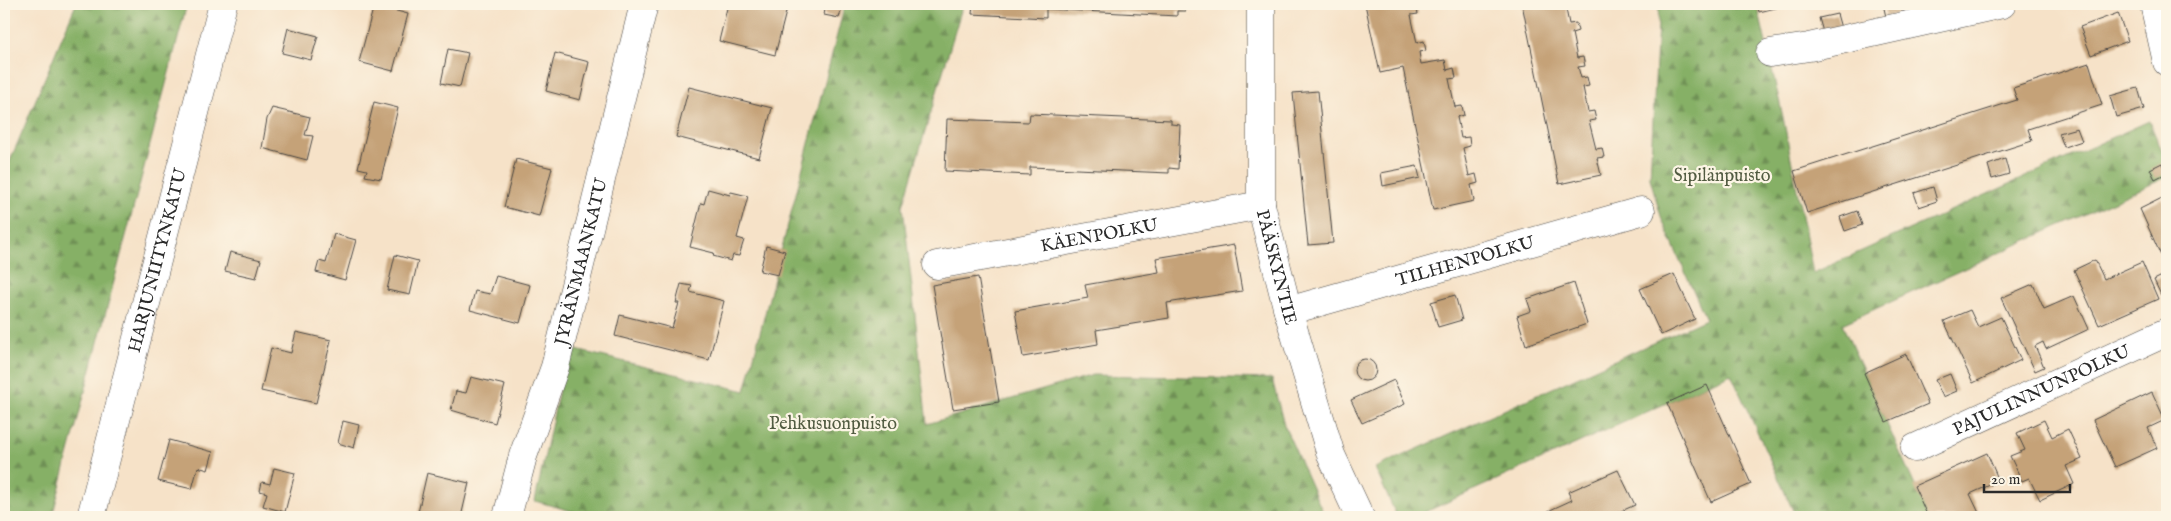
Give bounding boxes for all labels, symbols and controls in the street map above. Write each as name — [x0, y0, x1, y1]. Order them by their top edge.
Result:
park label: Sipilänpuisto — [1674, 165, 1771, 188]
street label: HARJUNIITYNKATU — [124, 166, 193, 355]
street label: JYRÄNMAANKATU — [550, 175, 614, 350]
street label: PÄÄSKYNTIE — [1250, 207, 1301, 328]
street label: KÄENPOLKU — [1039, 214, 1161, 259]
street label: TILHENPOLKU — [1394, 232, 1538, 293]
street label: PAJULINNUNPOLKU — [1950, 340, 2135, 442]
park label: Pehkusuonpuisto — [769, 413, 897, 436]
scale bar — [1984, 461, 2070, 493]
text: 20 m — [1991, 470, 2021, 489]

